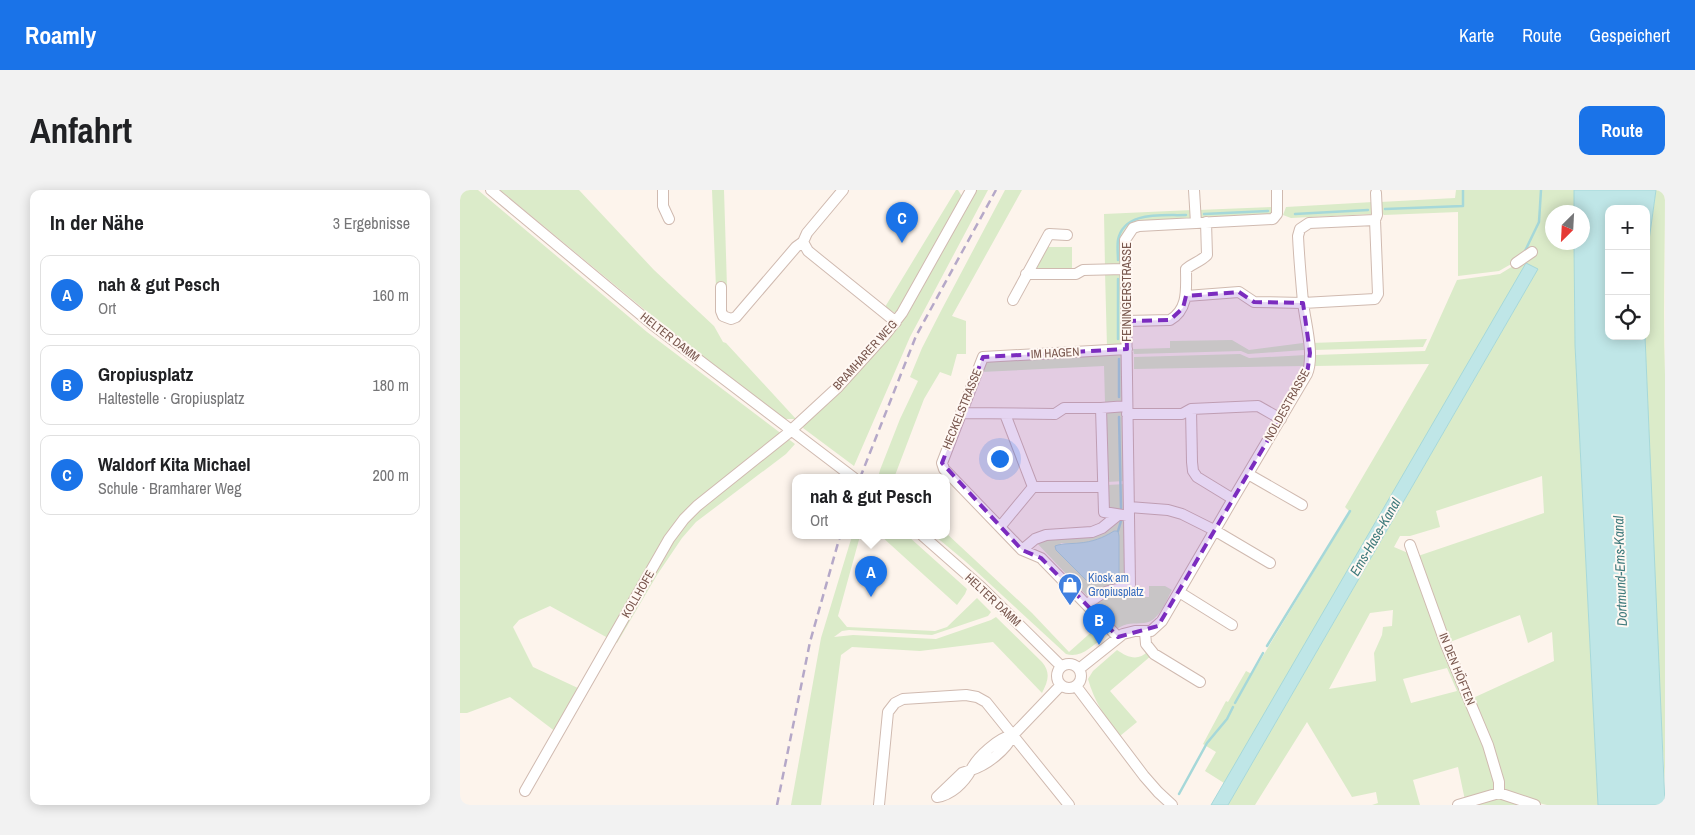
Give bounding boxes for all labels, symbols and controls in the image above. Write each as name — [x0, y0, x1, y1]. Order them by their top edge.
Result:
text: Roamly — [25, 19, 96, 51]
text: Karte — [1459, 23, 1494, 48]
text: Route — [1522, 23, 1562, 48]
text: Gespeichert — [1590, 23, 1670, 48]
button: Route — [1579, 106, 1665, 155]
text: Anfahrt — [30, 107, 132, 154]
pin: C — [886, 202, 918, 243]
north arrow — [1545, 205, 1590, 250]
map controls — [1605, 205, 1650, 340]
button: + — [1605, 205, 1650, 250]
text: In der Nähe — [50, 208, 144, 237]
text: 3 Ergebnisse — [333, 212, 410, 234]
street label: FEININGERSTRASSE — [1119, 242, 1135, 342]
button: − — [1605, 250, 1650, 295]
text: nah & gut Pesch — [98, 271, 220, 297]
text: A — [62, 284, 72, 306]
text: 160 m — [373, 284, 409, 306]
button: locate — [1605, 295, 1650, 340]
text: Ort — [98, 297, 116, 319]
street label: HELTER DAMM — [637, 309, 703, 365]
street label: BRAMHARER WEG — [829, 317, 901, 393]
street label: IM HAGEN — [1030, 344, 1080, 362]
text: Gropiusplatz — [98, 361, 193, 387]
street label: HECKELSTRASSE — [939, 366, 985, 452]
street label: NOLDESTRASSE — [1261, 366, 1313, 444]
text: B — [62, 374, 72, 396]
text: 180 m — [373, 374, 409, 396]
text: Haltestelle · Gropiusplatz — [98, 387, 245, 409]
your location — [987, 446, 1013, 472]
text: Waldorf Kita Michael — [98, 451, 251, 477]
text: C — [62, 464, 72, 486]
text: 200 m — [373, 464, 409, 486]
popup — [792, 474, 950, 539]
text: Schule · Bramharer Weg — [98, 477, 241, 499]
text: nah & gut Pesch — [810, 483, 932, 509]
water label: Ems-Hase-Kanal — [1346, 495, 1405, 579]
text: Ort — [810, 509, 828, 531]
water label: Dortmund-Ems-Kanal — [1609, 515, 1631, 626]
pin: A — [855, 556, 887, 597]
street label: KOLLHOFE — [618, 567, 658, 621]
street label: HELTER DAMM — [962, 570, 1024, 630]
place label: Kiosk am Gropiusplatz — [1088, 570, 1144, 600]
shop icon: Kiosk am Gropiusplatz — [1057, 572, 1083, 606]
pin: B — [1083, 604, 1115, 645]
street label: IN DEN HÖFTEN — [1435, 630, 1480, 707]

